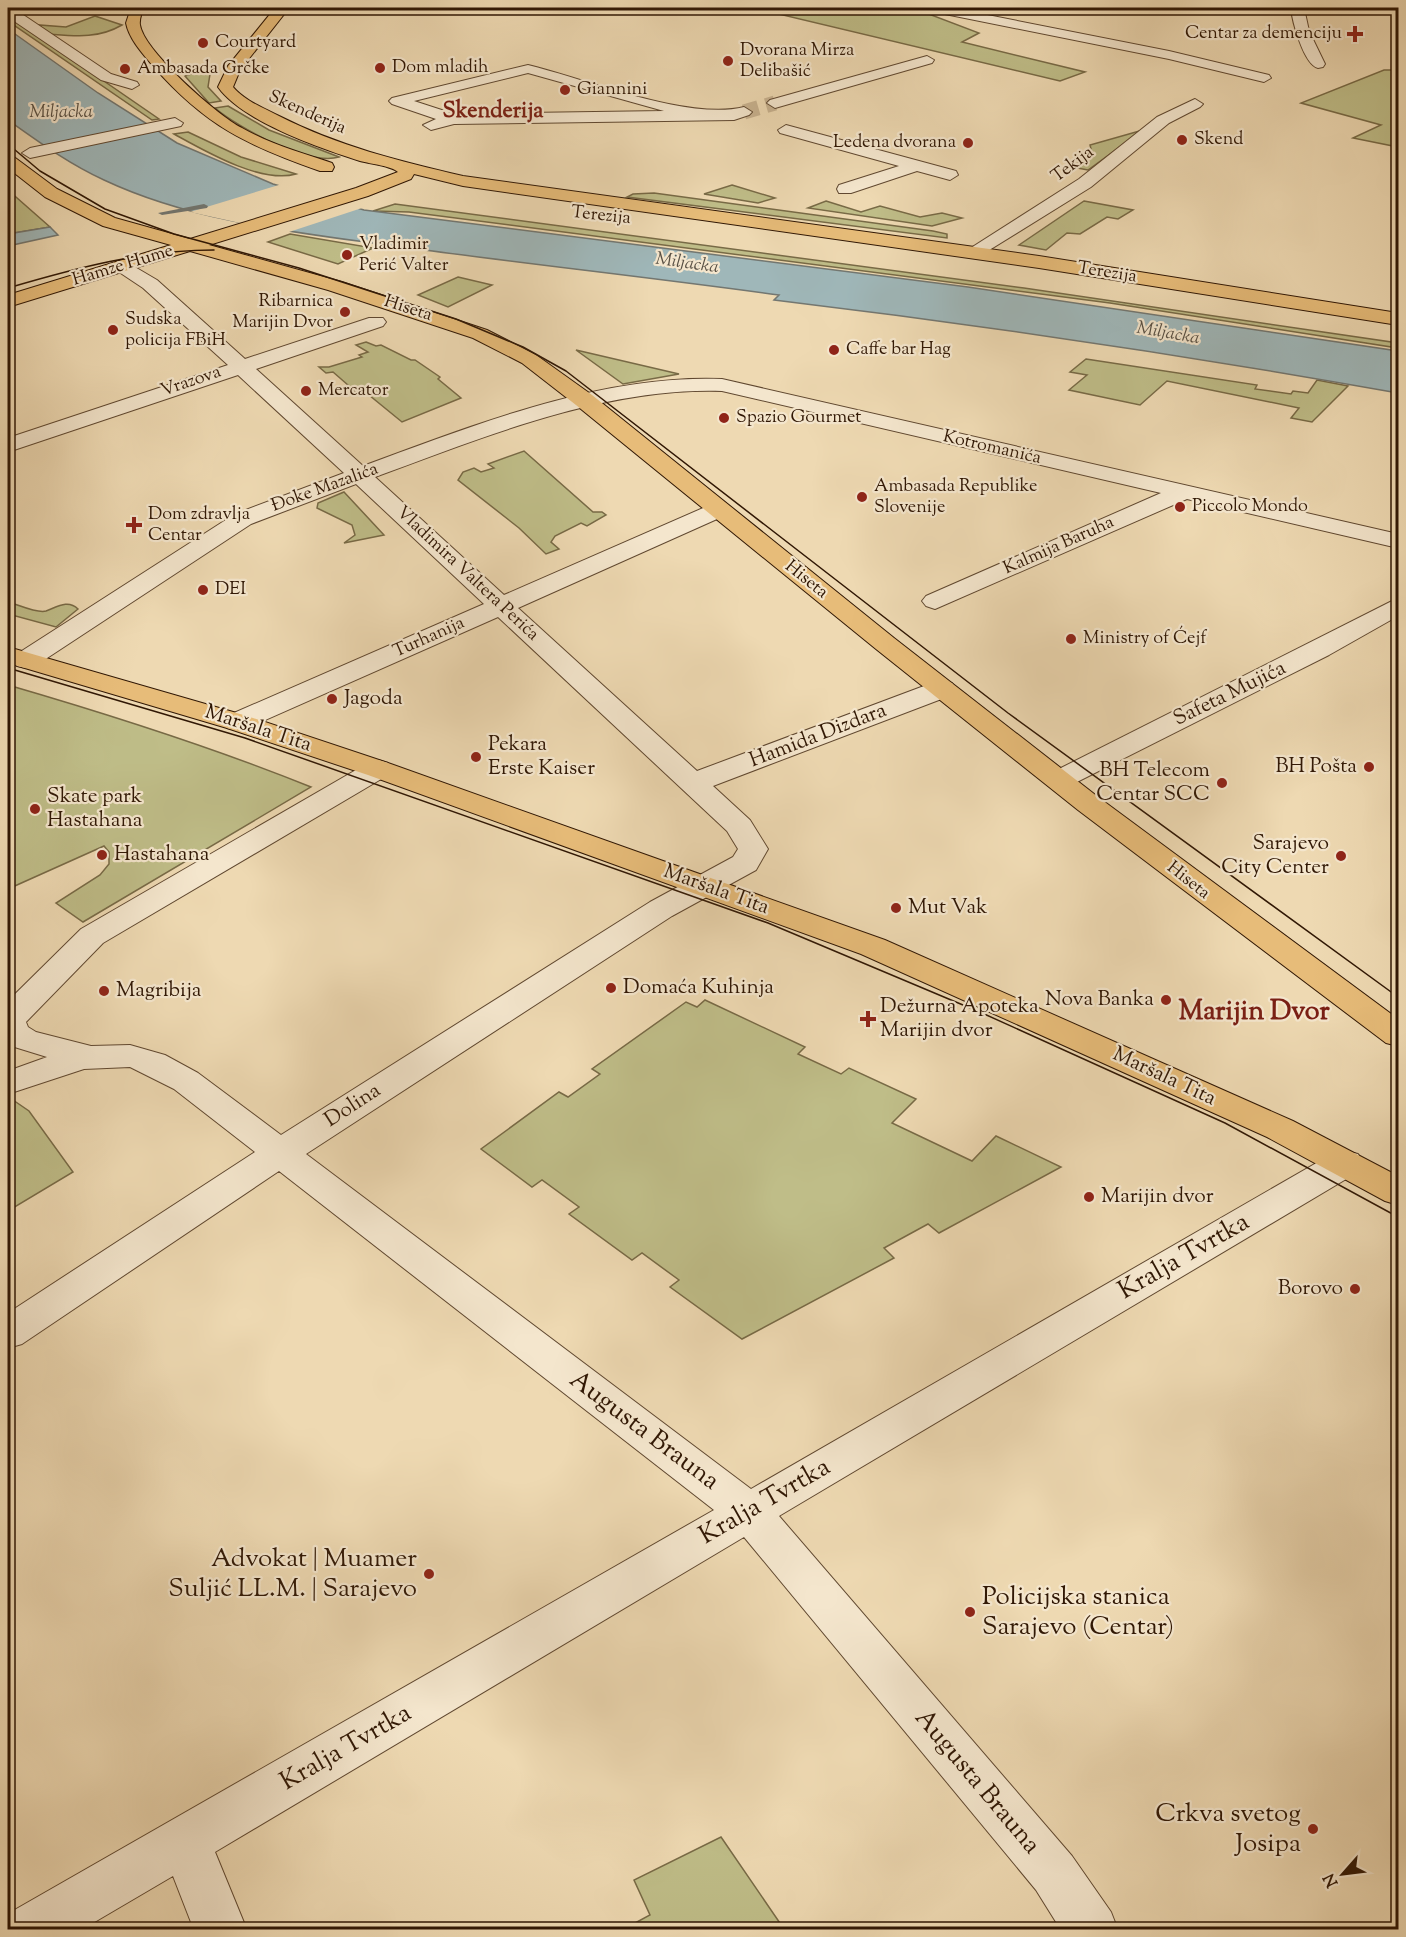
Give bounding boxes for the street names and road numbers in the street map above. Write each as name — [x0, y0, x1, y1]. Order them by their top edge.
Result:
street label: Skenderija — [264, 84, 350, 142]
street label: Tekija — [1046, 140, 1100, 190]
street label: Terezija — [570, 200, 632, 232]
street label: Hamze Hume — [69, 238, 177, 294]
street label: Terezija — [1075, 255, 1139, 291]
street label: Hiseta — [381, 289, 435, 329]
street label: Vrazova — [157, 360, 225, 404]
street label: Kotromanića — [940, 424, 1044, 472]
street label: Đoke Mazalića — [268, 457, 382, 519]
street label: Vladimira Valtera Perića — [390, 500, 544, 648]
street label: Kalmija Baruha — [999, 510, 1119, 582]
street label: Hiseta — [779, 554, 833, 606]
street label: Turhanija — [389, 611, 469, 665]
street label: Safeta Mujića — [1169, 654, 1292, 734]
street label: Hamida Dizdara — [745, 696, 891, 776]
street label: Maršala Tita — [201, 698, 316, 761]
street label: Hiseta — [1161, 856, 1215, 906]
street label: Maršala Tita — [659, 857, 774, 923]
street label: Maršala Tita — [1107, 1040, 1221, 1114]
street label: Dolina — [319, 1076, 387, 1135]
street label: Kralja Tvrtka — [1111, 1204, 1257, 1310]
street label: Augusta Brauna — [561, 1362, 727, 1500]
street label: Kralja Tvrtka — [692, 1449, 838, 1555]
street label: Kralja Tvrtka — [273, 1695, 419, 1801]
street label: Augusta Brauna — [905, 1701, 1049, 1863]

